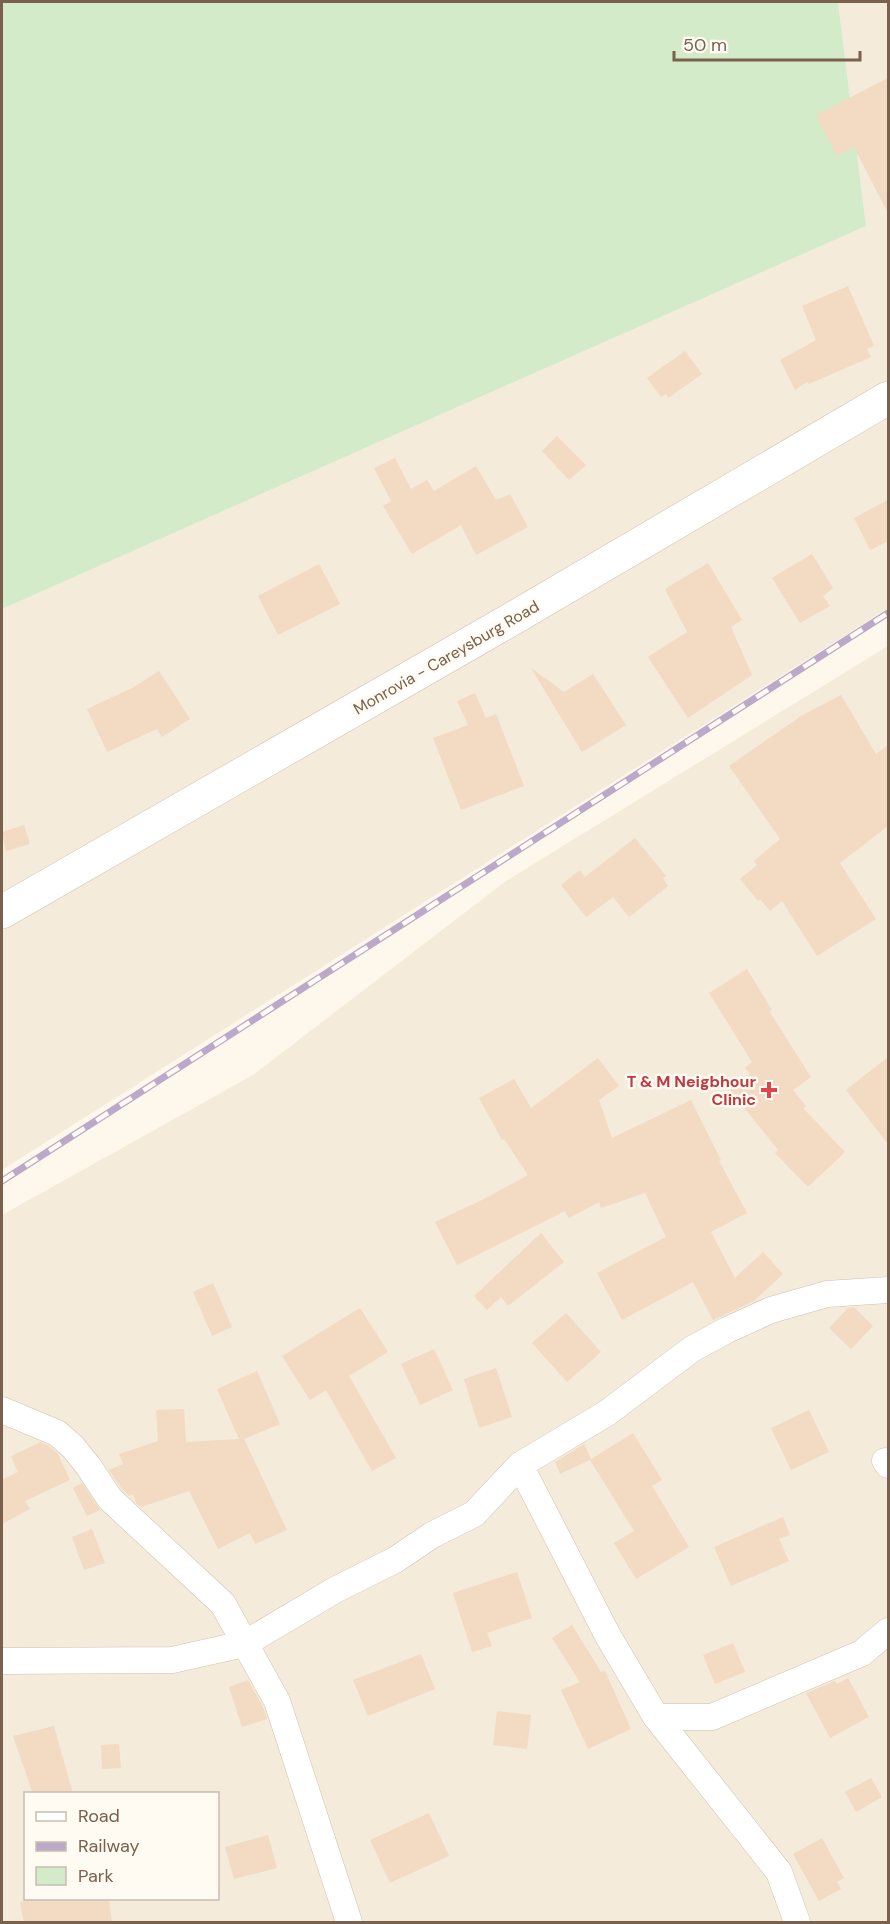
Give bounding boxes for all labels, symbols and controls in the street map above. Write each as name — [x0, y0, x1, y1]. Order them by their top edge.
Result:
scale bar — [674, 24, 860, 62]
text: 50 m — [683, 33, 727, 57]
street label: Monrovia - Careysburg Road — [349, 595, 543, 719]
place label: T & M Neigbhour Clinic — [627, 1071, 756, 1110]
marker: T & M Neigbhour Clinic — [760, 1081, 778, 1099]
legend — [24, 1792, 219, 1900]
text: Road — [78, 1804, 120, 1828]
text: Railway — [78, 1834, 140, 1858]
text: Park — [78, 1864, 114, 1888]

